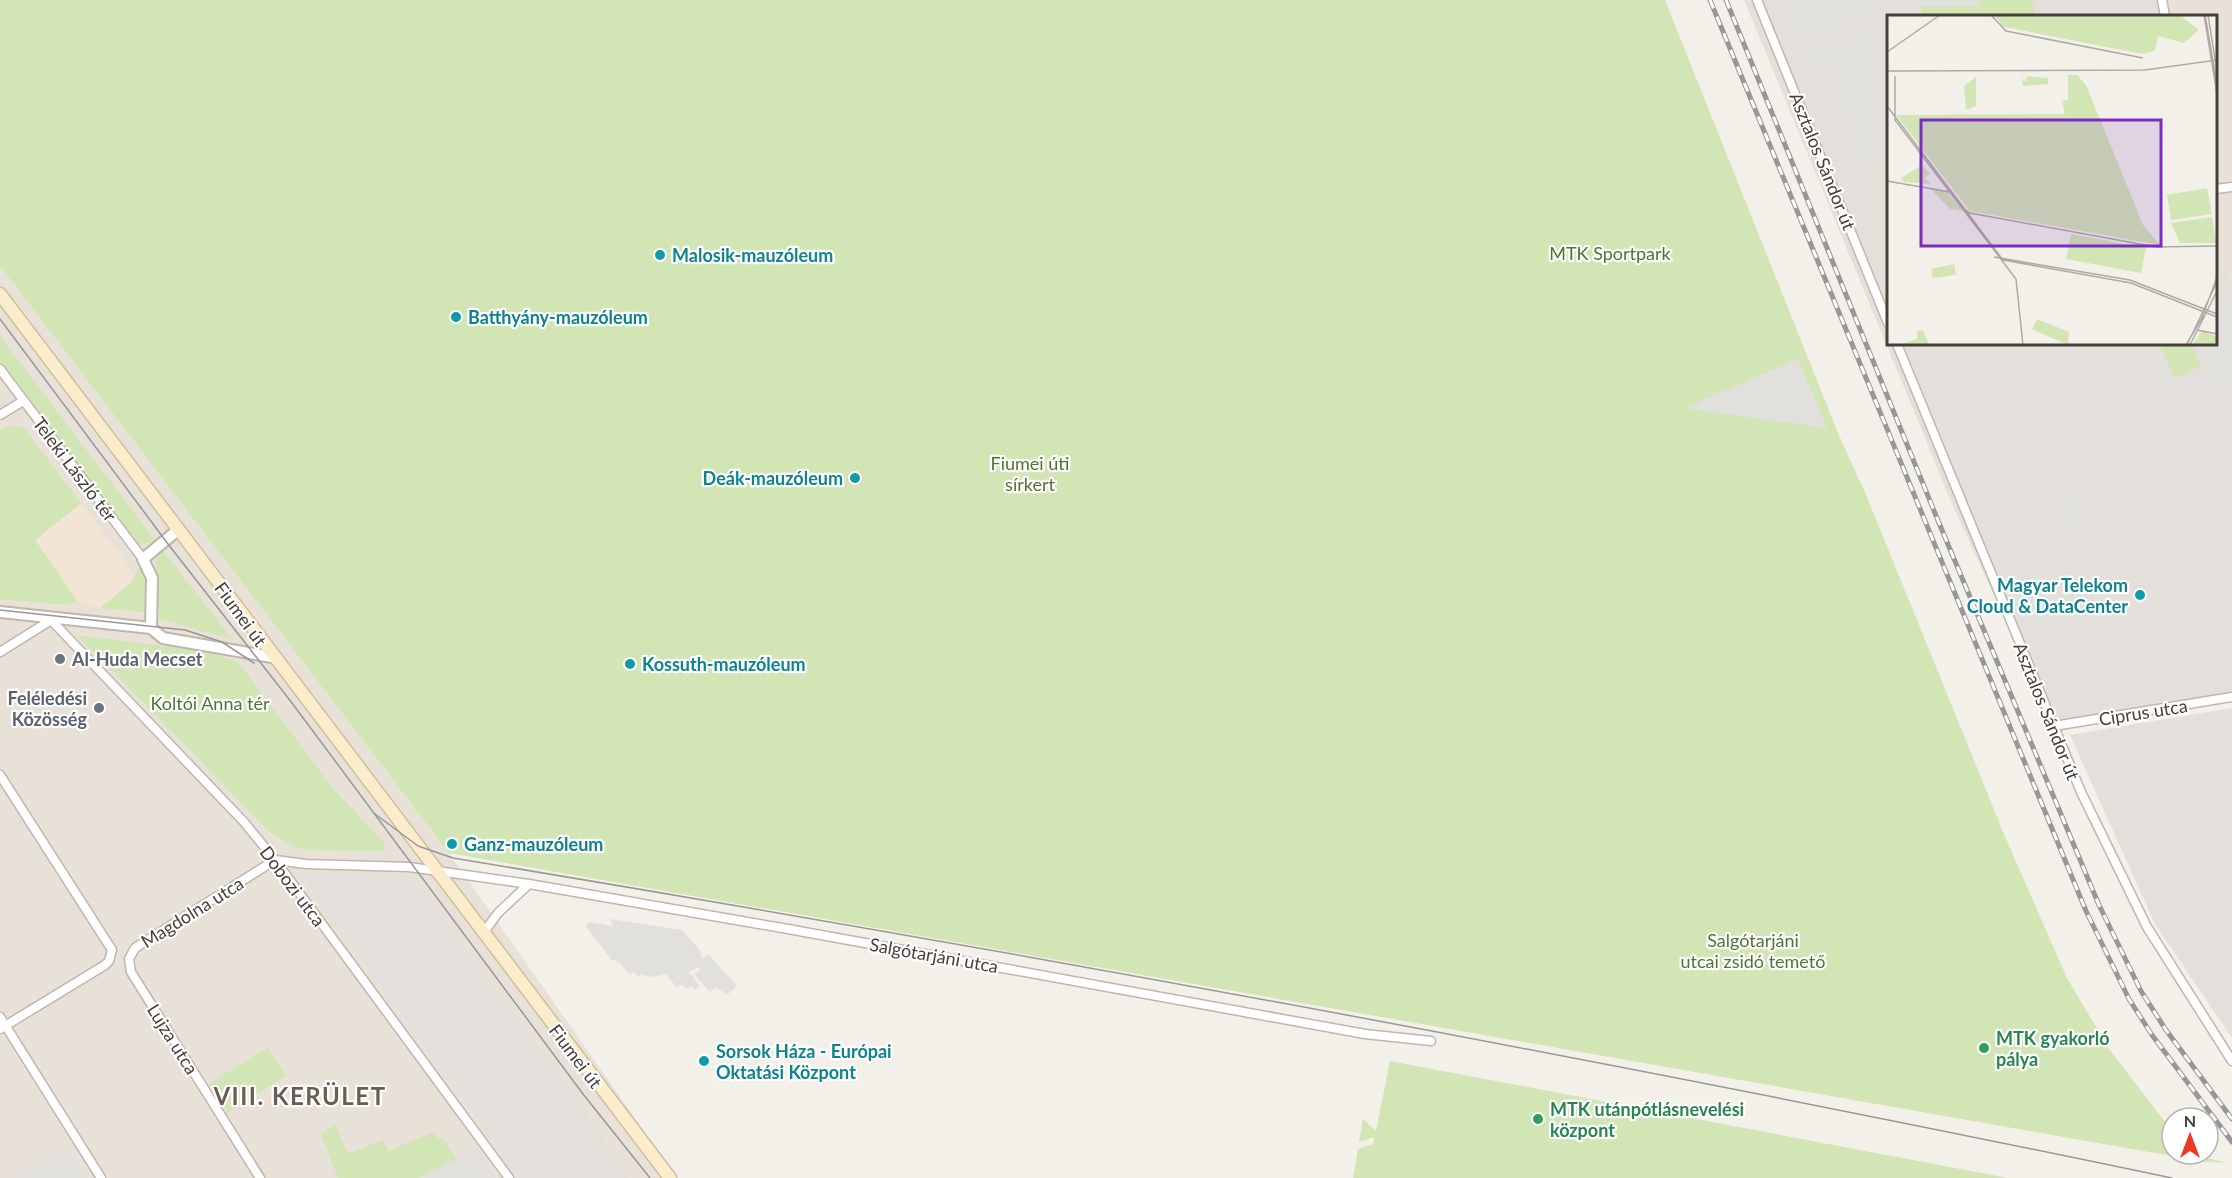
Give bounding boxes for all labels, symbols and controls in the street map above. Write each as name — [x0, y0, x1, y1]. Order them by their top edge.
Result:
inset map — [1887, 15, 2217, 345]
street label: Asztalos Sándor út — [1785, 89, 1861, 234]
park label: MTK Sportpark — [1549, 242, 1672, 264]
place label: Malosik-mauzóleum — [672, 244, 833, 266]
marker: Malosik-mauzóleum — [653, 248, 667, 262]
place label: Batthyány-mauzóleum — [468, 306, 648, 328]
marker: Batthyány-mauzóleum — [449, 310, 463, 324]
street label: Teleki László tér — [28, 412, 122, 526]
park label: Fiumei úti sírkert — [991, 452, 1069, 495]
place label: Deák-mauzóleum — [703, 467, 843, 489]
marker: Deák-mauzóleum — [848, 471, 862, 485]
place label: Magyar Telekom Cloud & DataCenter — [1967, 574, 2128, 617]
street label: Fiumei út — [210, 578, 272, 651]
marker: Magyar Telekom Cloud & DataCenter — [2133, 588, 2147, 602]
street label: Asztalos Sándor út — [2009, 639, 2085, 784]
place label: Al-Huda Mecset — [71, 648, 203, 670]
marker: Al-Huda Mecset — [53, 652, 67, 666]
place label: Kossuth-mauzóleum — [642, 653, 806, 675]
marker: Kossuth-mauzóleum — [623, 657, 637, 671]
place label: Feléledési Közösség — [8, 687, 87, 730]
park label: Koltói Anna tér — [151, 692, 270, 714]
street label: Ciprus utca — [2097, 694, 2189, 730]
marker: Feléledési Közösség — [92, 701, 106, 715]
place label: Ganz-mauzóleum — [464, 833, 603, 855]
marker: Ganz-mauzóleum — [445, 837, 459, 851]
street label: Dobozi utca — [256, 841, 330, 931]
street label: Magdolna utca — [137, 872, 247, 952]
park label: Salgótarjáni utcai zsidó temető — [1681, 929, 1825, 972]
street label: Salgótarjáni utca — [868, 933, 1000, 977]
street label: Lujza utca — [143, 1000, 203, 1078]
street label: Fiumei út — [545, 1020, 607, 1093]
place label: MTK gyakorló pálya — [1996, 1027, 2109, 1070]
place label: Sorsok Háza - Európai Oktatási Központ — [716, 1040, 892, 1083]
marker: MTK gyakorló pálya — [1977, 1041, 1991, 1055]
marker: Sorsok Háza - Európai Oktatási Központ — [697, 1054, 711, 1068]
district label: VIII. KERÜLET — [212, 1081, 387, 1110]
place label: MTK utánpótlásnevelési központ — [1550, 1098, 1744, 1141]
north arrow — [2160, 1106, 2220, 1166]
text: N — [2184, 1111, 2196, 1130]
marker: MTK utánpótlásnevelési központ — [1531, 1112, 1545, 1126]

